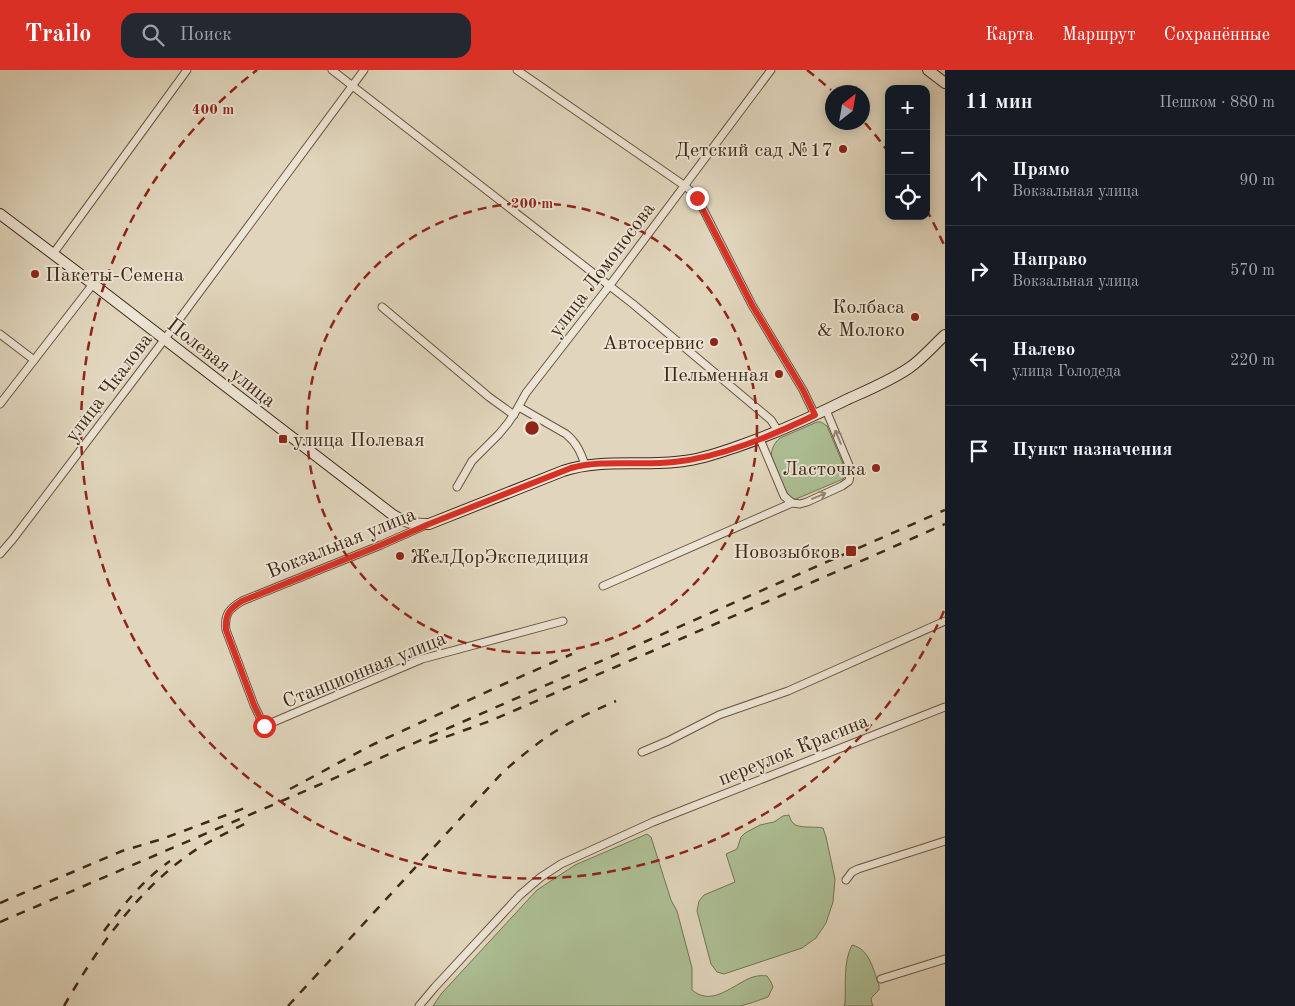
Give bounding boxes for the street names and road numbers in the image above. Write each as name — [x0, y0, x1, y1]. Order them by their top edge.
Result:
street label: улица Ломоносова — [546, 199, 660, 341]
street label: Полевая улица — [163, 315, 279, 412]
street label: улица Чкалова — [62, 330, 157, 446]
street label: Вокзальная улица — [264, 505, 419, 583]
street label: Станционная улица — [280, 629, 449, 713]
street label: переулок Красина — [716, 712, 872, 790]

